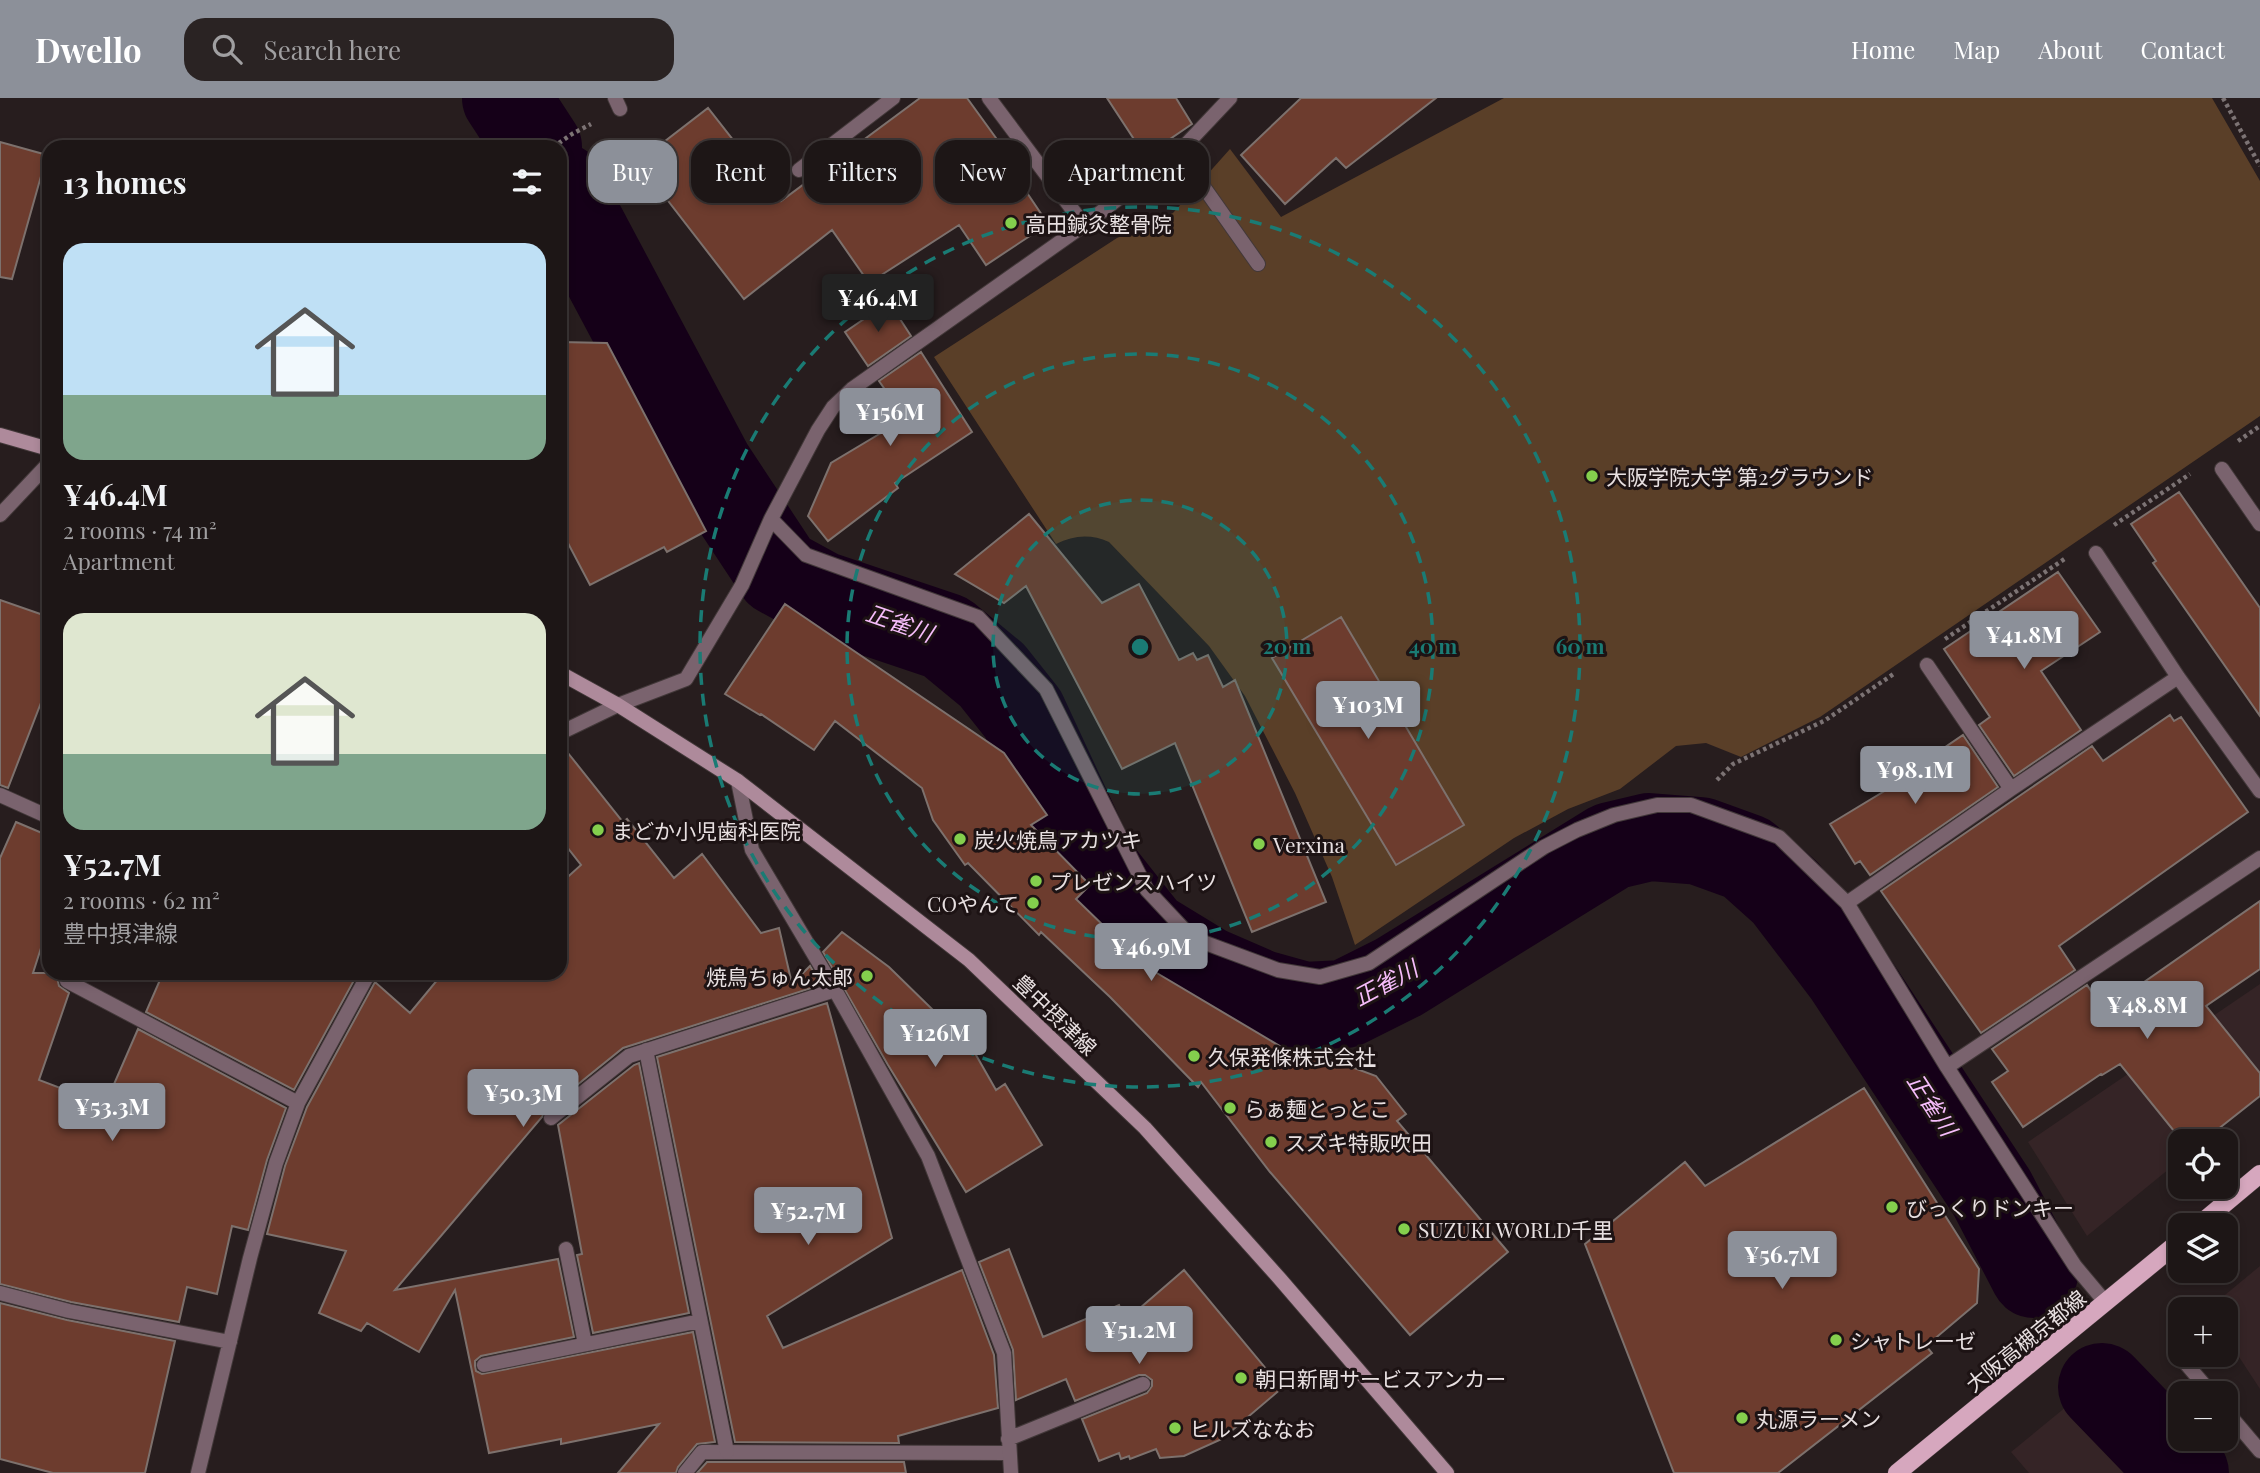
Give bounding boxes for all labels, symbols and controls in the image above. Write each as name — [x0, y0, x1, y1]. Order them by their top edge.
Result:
search box — [184, 18, 674, 81]
text: Dwello — [35, 27, 142, 71]
icon: search — [208, 30, 246, 68]
text: Search here — [264, 32, 401, 67]
text: Home — [1851, 33, 1915, 65]
text: Map — [1953, 33, 2000, 65]
text: About — [2038, 33, 2102, 65]
text: Contact — [2140, 33, 2225, 65]
chip: Buy — [588, 140, 677, 203]
chip: Rent — [691, 140, 790, 203]
chip: Filters — [804, 140, 921, 203]
chip: New — [935, 140, 1030, 203]
chip: Apartment — [1044, 140, 1209, 203]
text: 13 homes — [63, 162, 187, 202]
icon: filters — [508, 163, 546, 201]
place label: 高田鍼灸整骨院 — [1025, 209, 1172, 237]
marker: 高田鍼灸整骨院 — [1003, 215, 1019, 231]
pin: ¥46.4M — [821, 274, 935, 334]
text: ¥46.4M — [838, 281, 918, 312]
icon: home — [242, 289, 368, 415]
pin: ¥156M — [841, 388, 939, 448]
text: ¥156M — [856, 395, 924, 426]
place label: 大阪学院大学 第2グラウンド — [1606, 462, 1873, 490]
marker: 大阪学院大学 第2グラウンド — [1584, 468, 1600, 484]
text: ¥46.4M — [63, 474, 168, 514]
text: 2 rooms · 74 m² — [63, 514, 217, 545]
text: Apartment — [63, 545, 175, 576]
water label: 正雀川 — [862, 596, 941, 649]
pin: ¥41.8M — [1967, 612, 2081, 671]
text: ¥41.8M — [1986, 618, 2062, 649]
text: 20 m — [1263, 631, 1311, 659]
text: 40 m — [1409, 631, 1457, 659]
text: 60 m — [1555, 631, 1605, 659]
centre of rings — [1128, 635, 1152, 659]
icon: home — [242, 658, 368, 784]
pin: ¥103M — [1319, 682, 1417, 741]
text: ¥103M — [1332, 688, 1404, 719]
pin: ¥98.1M — [1858, 746, 1972, 806]
text: ¥98.1M — [1876, 753, 1954, 784]
place label: まどか小児歯科医院 — [612, 816, 801, 844]
marker: まどか小児歯科医院 — [590, 822, 606, 838]
place label: 炭火焼鳥アカツキ — [974, 825, 1142, 853]
place label: Verxina — [1272, 830, 1346, 858]
marker: 炭火焼鳥アカツキ — [952, 831, 968, 847]
marker: Verxina — [1251, 836, 1267, 852]
text: ¥52.7M — [63, 844, 162, 884]
place label: プレゼンスハイツ — [1050, 867, 1217, 895]
marker: プレゼンスハイツ — [1028, 873, 1044, 889]
text: 2 rooms · 62 m² — [63, 884, 220, 915]
place label: COやんて — [927, 889, 1019, 917]
marker: COやんて — [1025, 895, 1041, 911]
text: 豊中摂津線 — [63, 917, 178, 948]
pin: ¥46.9M — [1094, 924, 1208, 983]
text: ¥46.9M — [1111, 930, 1191, 961]
water label: 正雀川 — [1347, 951, 1425, 1012]
place label: 焼鳥ちゅん太郎 — [706, 962, 853, 990]
street label: 豊中摂津線 — [1009, 967, 1103, 1061]
marker: 焼鳥ちゅん太郎 — [859, 968, 875, 984]
pin: ¥48.8M — [2090, 982, 2204, 1041]
text: ¥48.8M — [2106, 988, 2188, 1019]
pin: ¥126M — [886, 1010, 984, 1069]
text: ¥126M — [900, 1016, 970, 1047]
place label: 久保発條株式会社 — [1208, 1042, 1376, 1070]
marker: 久保発條株式会社 — [1186, 1048, 1202, 1064]
water label: 正雀川 — [1901, 1067, 1966, 1144]
pin: ¥50.3M — [466, 1070, 580, 1129]
text: ¥50.3M — [483, 1076, 563, 1107]
pin: ¥53.3M — [55, 1084, 169, 1143]
text: ¥53.3M — [74, 1090, 150, 1121]
place label: らぁ麺とっとこ — [1244, 1094, 1390, 1122]
marker: らぁ麺とっとこ — [1222, 1100, 1238, 1116]
place label: スズキ特販吹田 — [1285, 1128, 1432, 1156]
map controls — [2168, 1129, 2238, 1451]
button: locate — [2168, 1129, 2238, 1199]
marker: スズキ特販吹田 — [1263, 1134, 1279, 1150]
pin: ¥52.7M — [751, 1188, 865, 1247]
place label: びっくりドンキー — [1906, 1193, 2074, 1221]
text: ¥52.7M — [770, 1194, 846, 1225]
marker: びっくりドンキー — [1884, 1199, 1900, 1215]
button: layers — [2168, 1213, 2238, 1283]
place label: SUZUKI WORLD千里 — [1418, 1215, 1613, 1243]
marker: SUZUKI WORLD千里 — [1396, 1221, 1412, 1237]
pin: ¥56.7M — [1725, 1232, 1839, 1291]
text: ¥56.7M — [1744, 1238, 1820, 1269]
street label: 大阪高槻京都線 — [1959, 1283, 2091, 1397]
button: + — [2168, 1297, 2238, 1367]
pin: ¥51.2M — [1082, 1306, 1196, 1366]
text: ¥51.2M — [1102, 1313, 1176, 1344]
place label: シャトレーゼ — [1850, 1326, 1976, 1354]
marker: シャトレーゼ — [1828, 1332, 1844, 1348]
place label: 朝日新聞サービスアンカー — [1255, 1364, 1506, 1392]
marker: 朝日新聞サービスアンカー — [1233, 1370, 1249, 1386]
button: − — [2168, 1381, 2238, 1451]
place label: 丸源ラーメン — [1756, 1404, 1881, 1432]
marker: 丸源ラーメン — [1734, 1410, 1750, 1426]
place label: ヒルズななお — [1189, 1414, 1315, 1442]
marker: ヒルズななお — [1167, 1420, 1183, 1436]

